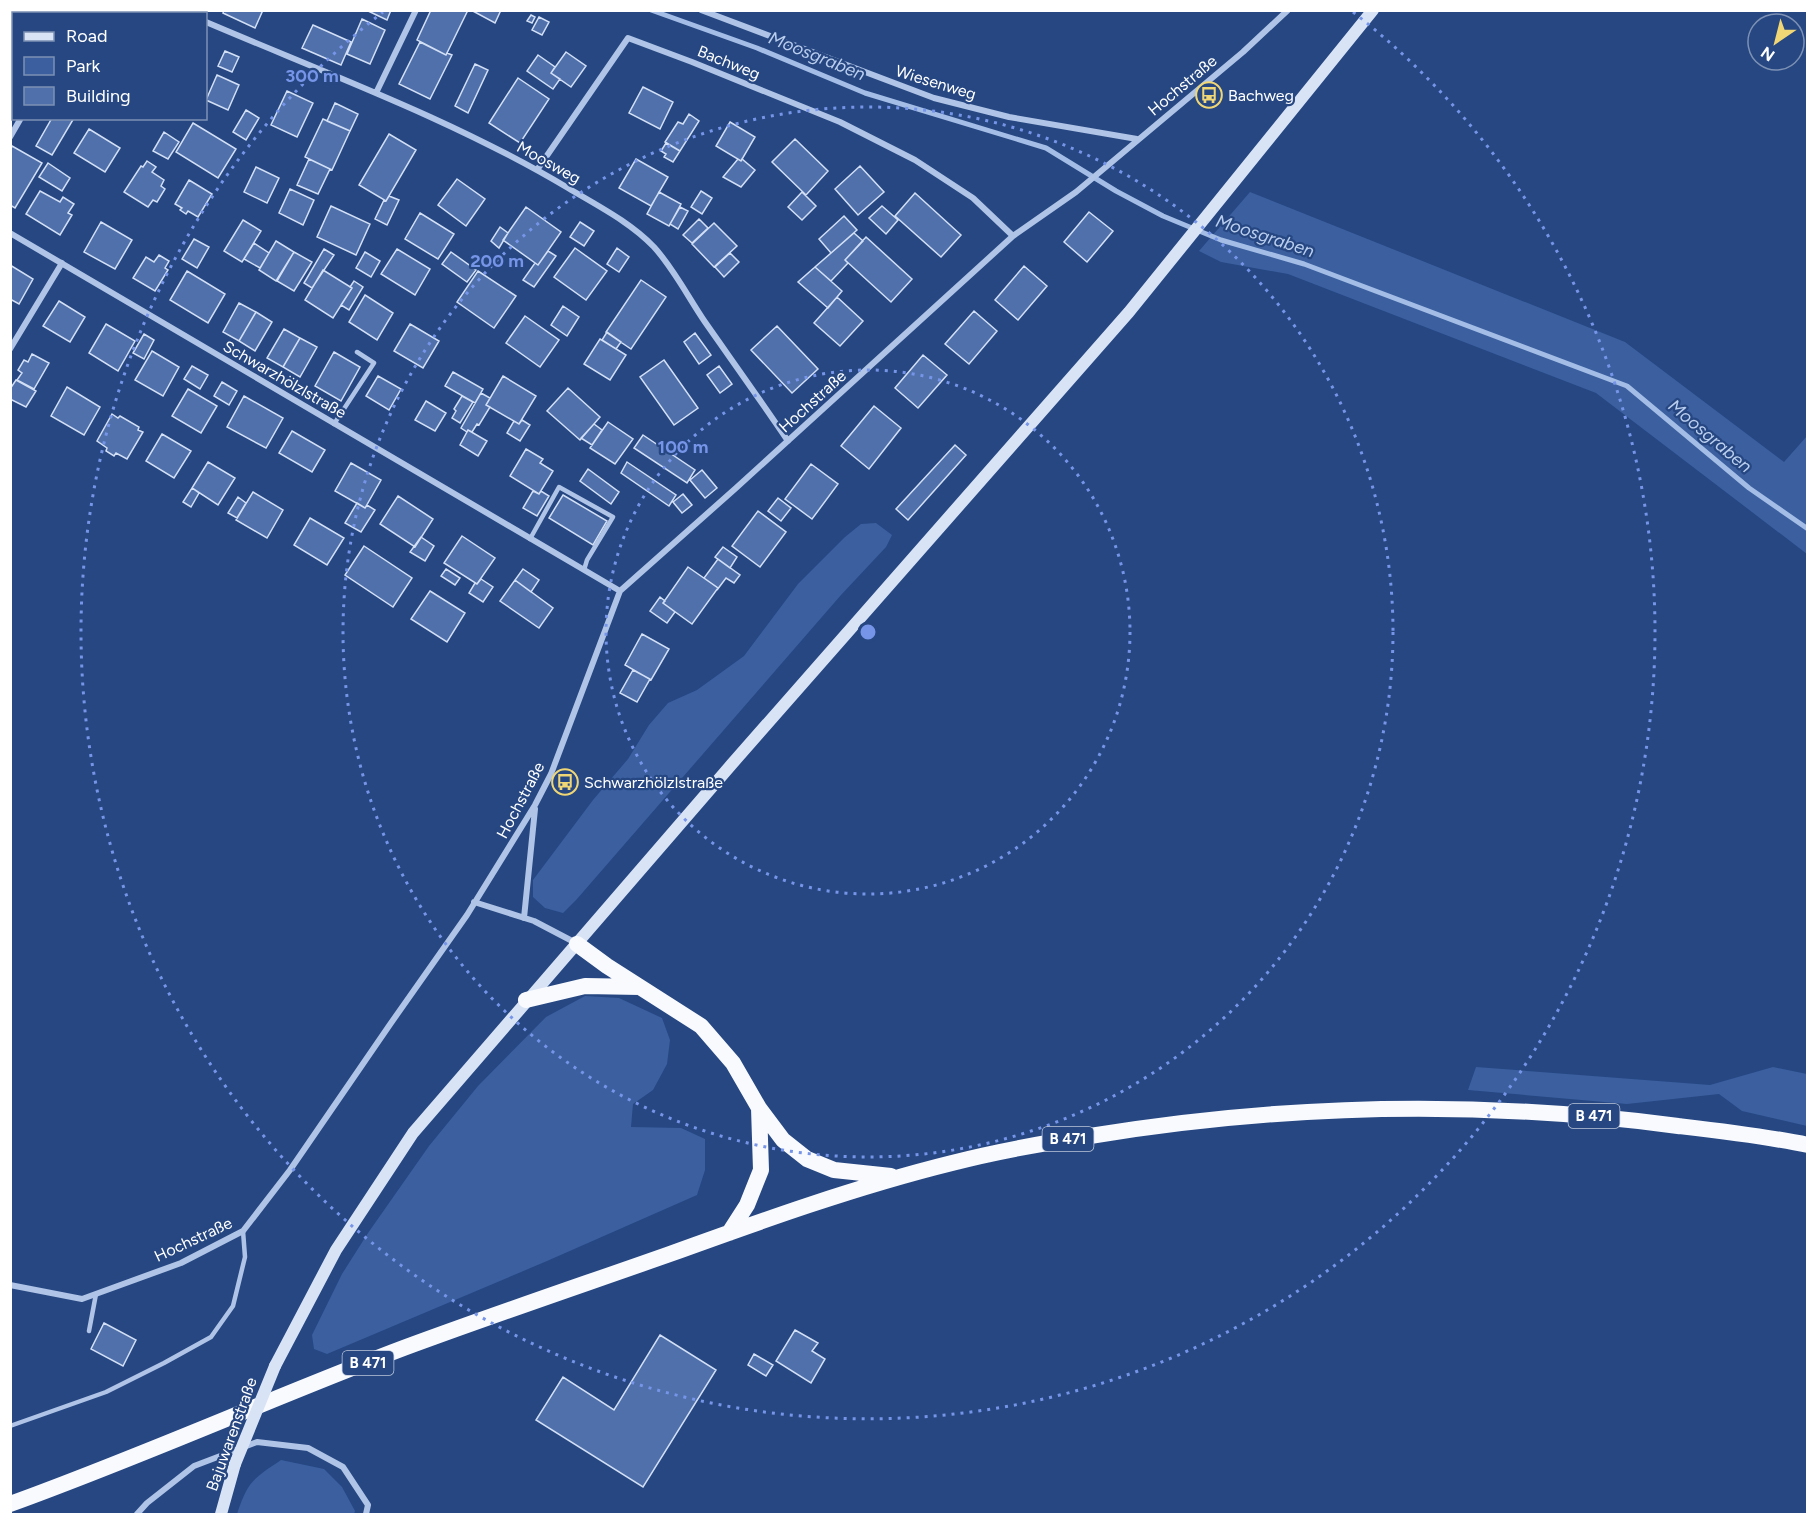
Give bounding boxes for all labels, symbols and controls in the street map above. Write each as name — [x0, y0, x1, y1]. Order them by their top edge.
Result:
legend — [12, 12, 207, 120]
north arrow — [1746, 12, 1806, 72]
text: Road — [66, 25, 107, 47]
water label: Moosgraben — [765, 27, 869, 85]
street label: Bachweg — [695, 41, 763, 84]
text: N — [1757, 43, 1778, 65]
street label: Hochstraße — [1144, 51, 1221, 120]
text: Park — [66, 55, 101, 77]
street label: Wiesenweg — [893, 61, 978, 104]
text: 300 m — [285, 65, 339, 87]
bus stop icon: Bachweg — [1194, 80, 1224, 110]
text: Building — [66, 85, 131, 107]
place label: Bachweg — [1228, 86, 1294, 105]
street label: Moosweg — [514, 137, 584, 188]
water label: Moosgraben — [1213, 210, 1317, 262]
text: 200 m — [470, 250, 524, 272]
street label: Schwarzhölzlstraße — [220, 336, 350, 423]
street label: Hochstraße — [775, 366, 850, 436]
water label: Moosgraben — [1664, 395, 1756, 477]
text: 100 m — [658, 436, 708, 458]
centre of rings — [858, 622, 878, 642]
street label: Hochstraße — [492, 759, 549, 842]
bus stop icon: Schwarzhölzlstraße — [550, 767, 580, 797]
place label: Schwarzhölzlstraße — [584, 773, 723, 792]
road number: B 471 — [1568, 1104, 1620, 1128]
road number: B 471 — [1042, 1127, 1094, 1151]
street label: Hochstraße — [151, 1213, 235, 1266]
road number: B 471 — [342, 1351, 394, 1375]
street label: Bajuwarenstraße — [202, 1374, 261, 1494]

